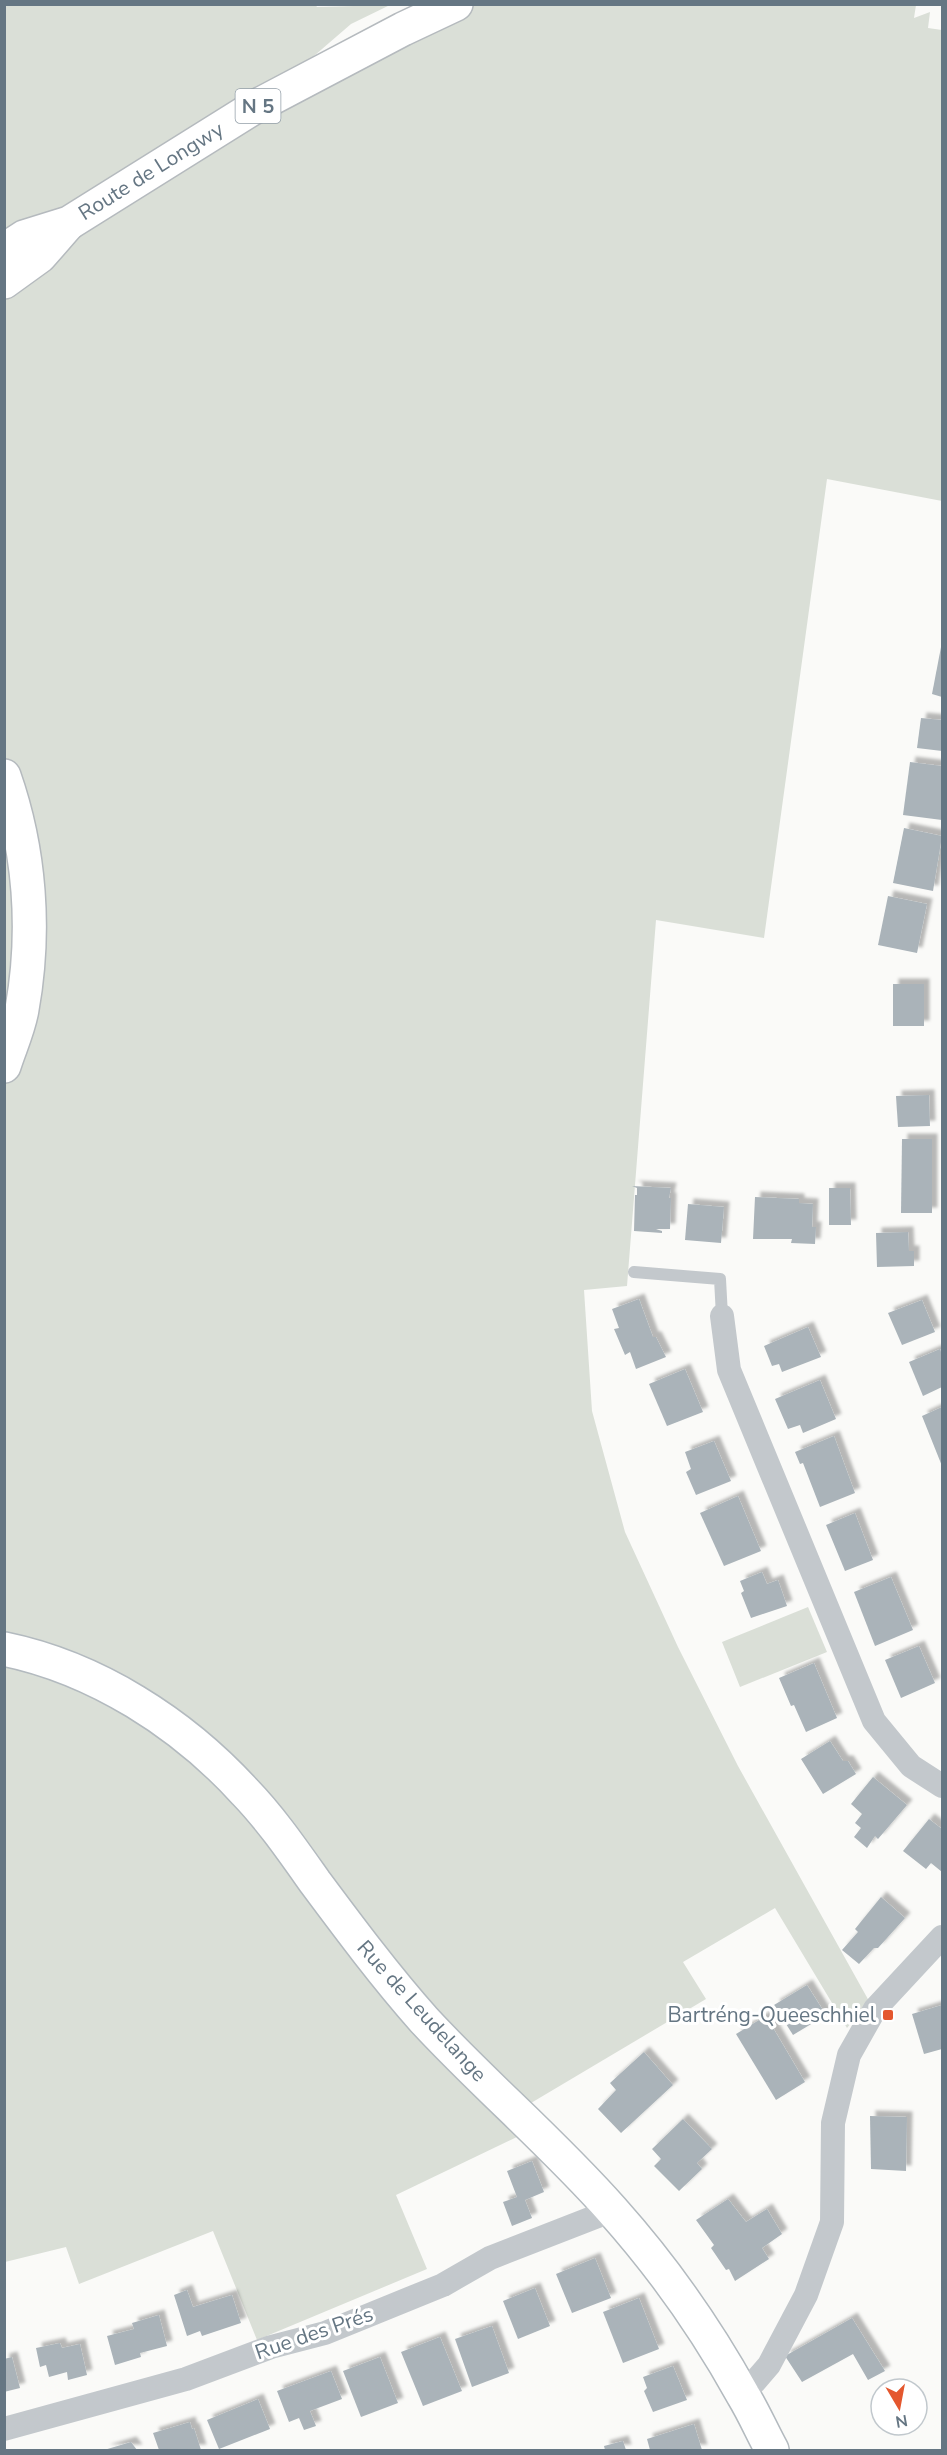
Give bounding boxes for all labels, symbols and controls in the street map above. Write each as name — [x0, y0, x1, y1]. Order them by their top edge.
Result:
road number: N 5 — [236, 89, 280, 123]
street label: Route de Longwy — [73, 115, 229, 227]
street label: Rue de Leudelange — [351, 1934, 493, 2088]
place label: Bartréng-Queeschhiel — [667, 2001, 877, 2029]
marker: Bartréng-Queeschhiel — [881, 2008, 895, 2022]
street label: Rue des Prés — [251, 2300, 377, 2366]
north arrow — [869, 2377, 929, 2437]
text: N — [894, 2409, 909, 2433]

